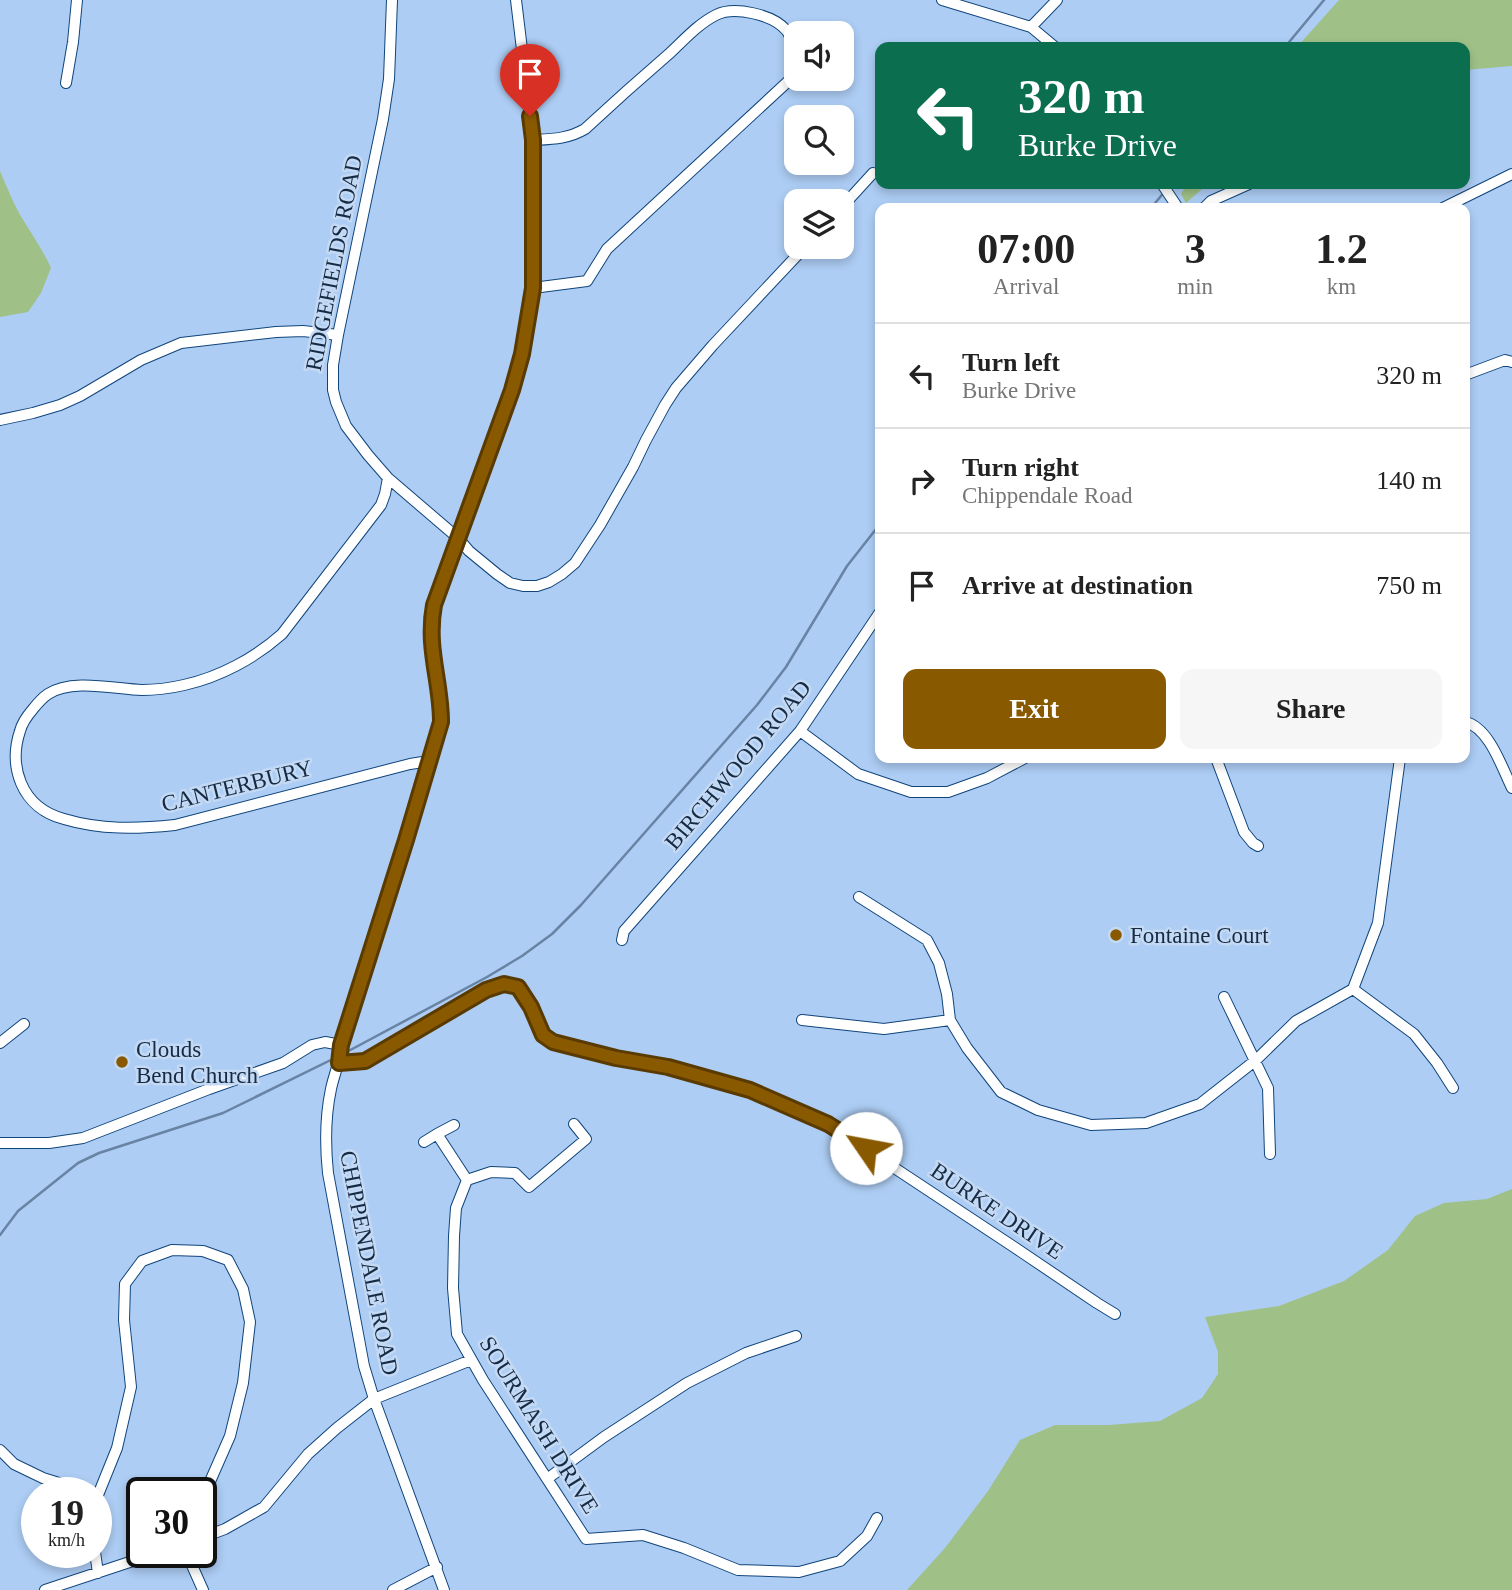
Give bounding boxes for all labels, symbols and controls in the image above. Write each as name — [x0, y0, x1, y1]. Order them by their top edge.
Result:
map controls — [784, 21, 854, 259]
button: sound — [784, 21, 854, 91]
pin — [500, 44, 560, 116]
icon: arrive — [511, 55, 549, 93]
text: 320 m — [1018, 69, 1145, 124]
icon: left — [903, 70, 994, 161]
button: search — [784, 105, 854, 175]
text: Burke Drive — [1018, 127, 1177, 163]
street label: RIDGEFIELDS ROAD — [301, 153, 367, 373]
button: layers — [784, 189, 854, 259]
text: 07:00 — [977, 226, 1075, 272]
text: 3 — [1185, 226, 1206, 272]
text: 1.2 — [1315, 226, 1368, 272]
text: Arrival — [993, 274, 1059, 299]
text: min — [1177, 274, 1213, 299]
text: km — [1327, 274, 1356, 299]
text: Turn left — [962, 348, 1060, 377]
icon: left — [903, 357, 941, 395]
text: 320 m — [1376, 361, 1442, 390]
text: Burke Drive — [962, 378, 1076, 403]
text: Turn right — [962, 453, 1079, 482]
icon: right — [903, 462, 941, 500]
text: 140 m — [1376, 466, 1442, 495]
text: Chippendale Road — [962, 483, 1133, 508]
icon: arrive — [903, 567, 941, 605]
text: Arrive at destination — [962, 571, 1193, 600]
text: 750 m — [1376, 571, 1442, 600]
button: Exit — [903, 669, 1166, 749]
button: Share — [1180, 669, 1442, 749]
street label: BIRCHWOOD ROAD — [660, 675, 816, 855]
street label: CANTERBURY — [159, 755, 315, 817]
place label: Fontaine Court — [1130, 923, 1269, 948]
marker: Fontaine Court — [1108, 927, 1124, 943]
place label: Clouds Bend Church — [136, 1037, 259, 1088]
marker: Clouds Bend Church — [114, 1054, 130, 1070]
position arrow — [829, 1111, 903, 1185]
street label: CHIPPENDALE ROAD — [335, 1149, 403, 1377]
street label: BURKE DRIVE — [926, 1158, 1068, 1264]
street label: SOURMASH DRIVE — [474, 1332, 604, 1518]
speed limit sign: 30 — [126, 1477, 217, 1568]
text: 19 — [49, 1494, 84, 1533]
text: km/h — [48, 1530, 85, 1550]

